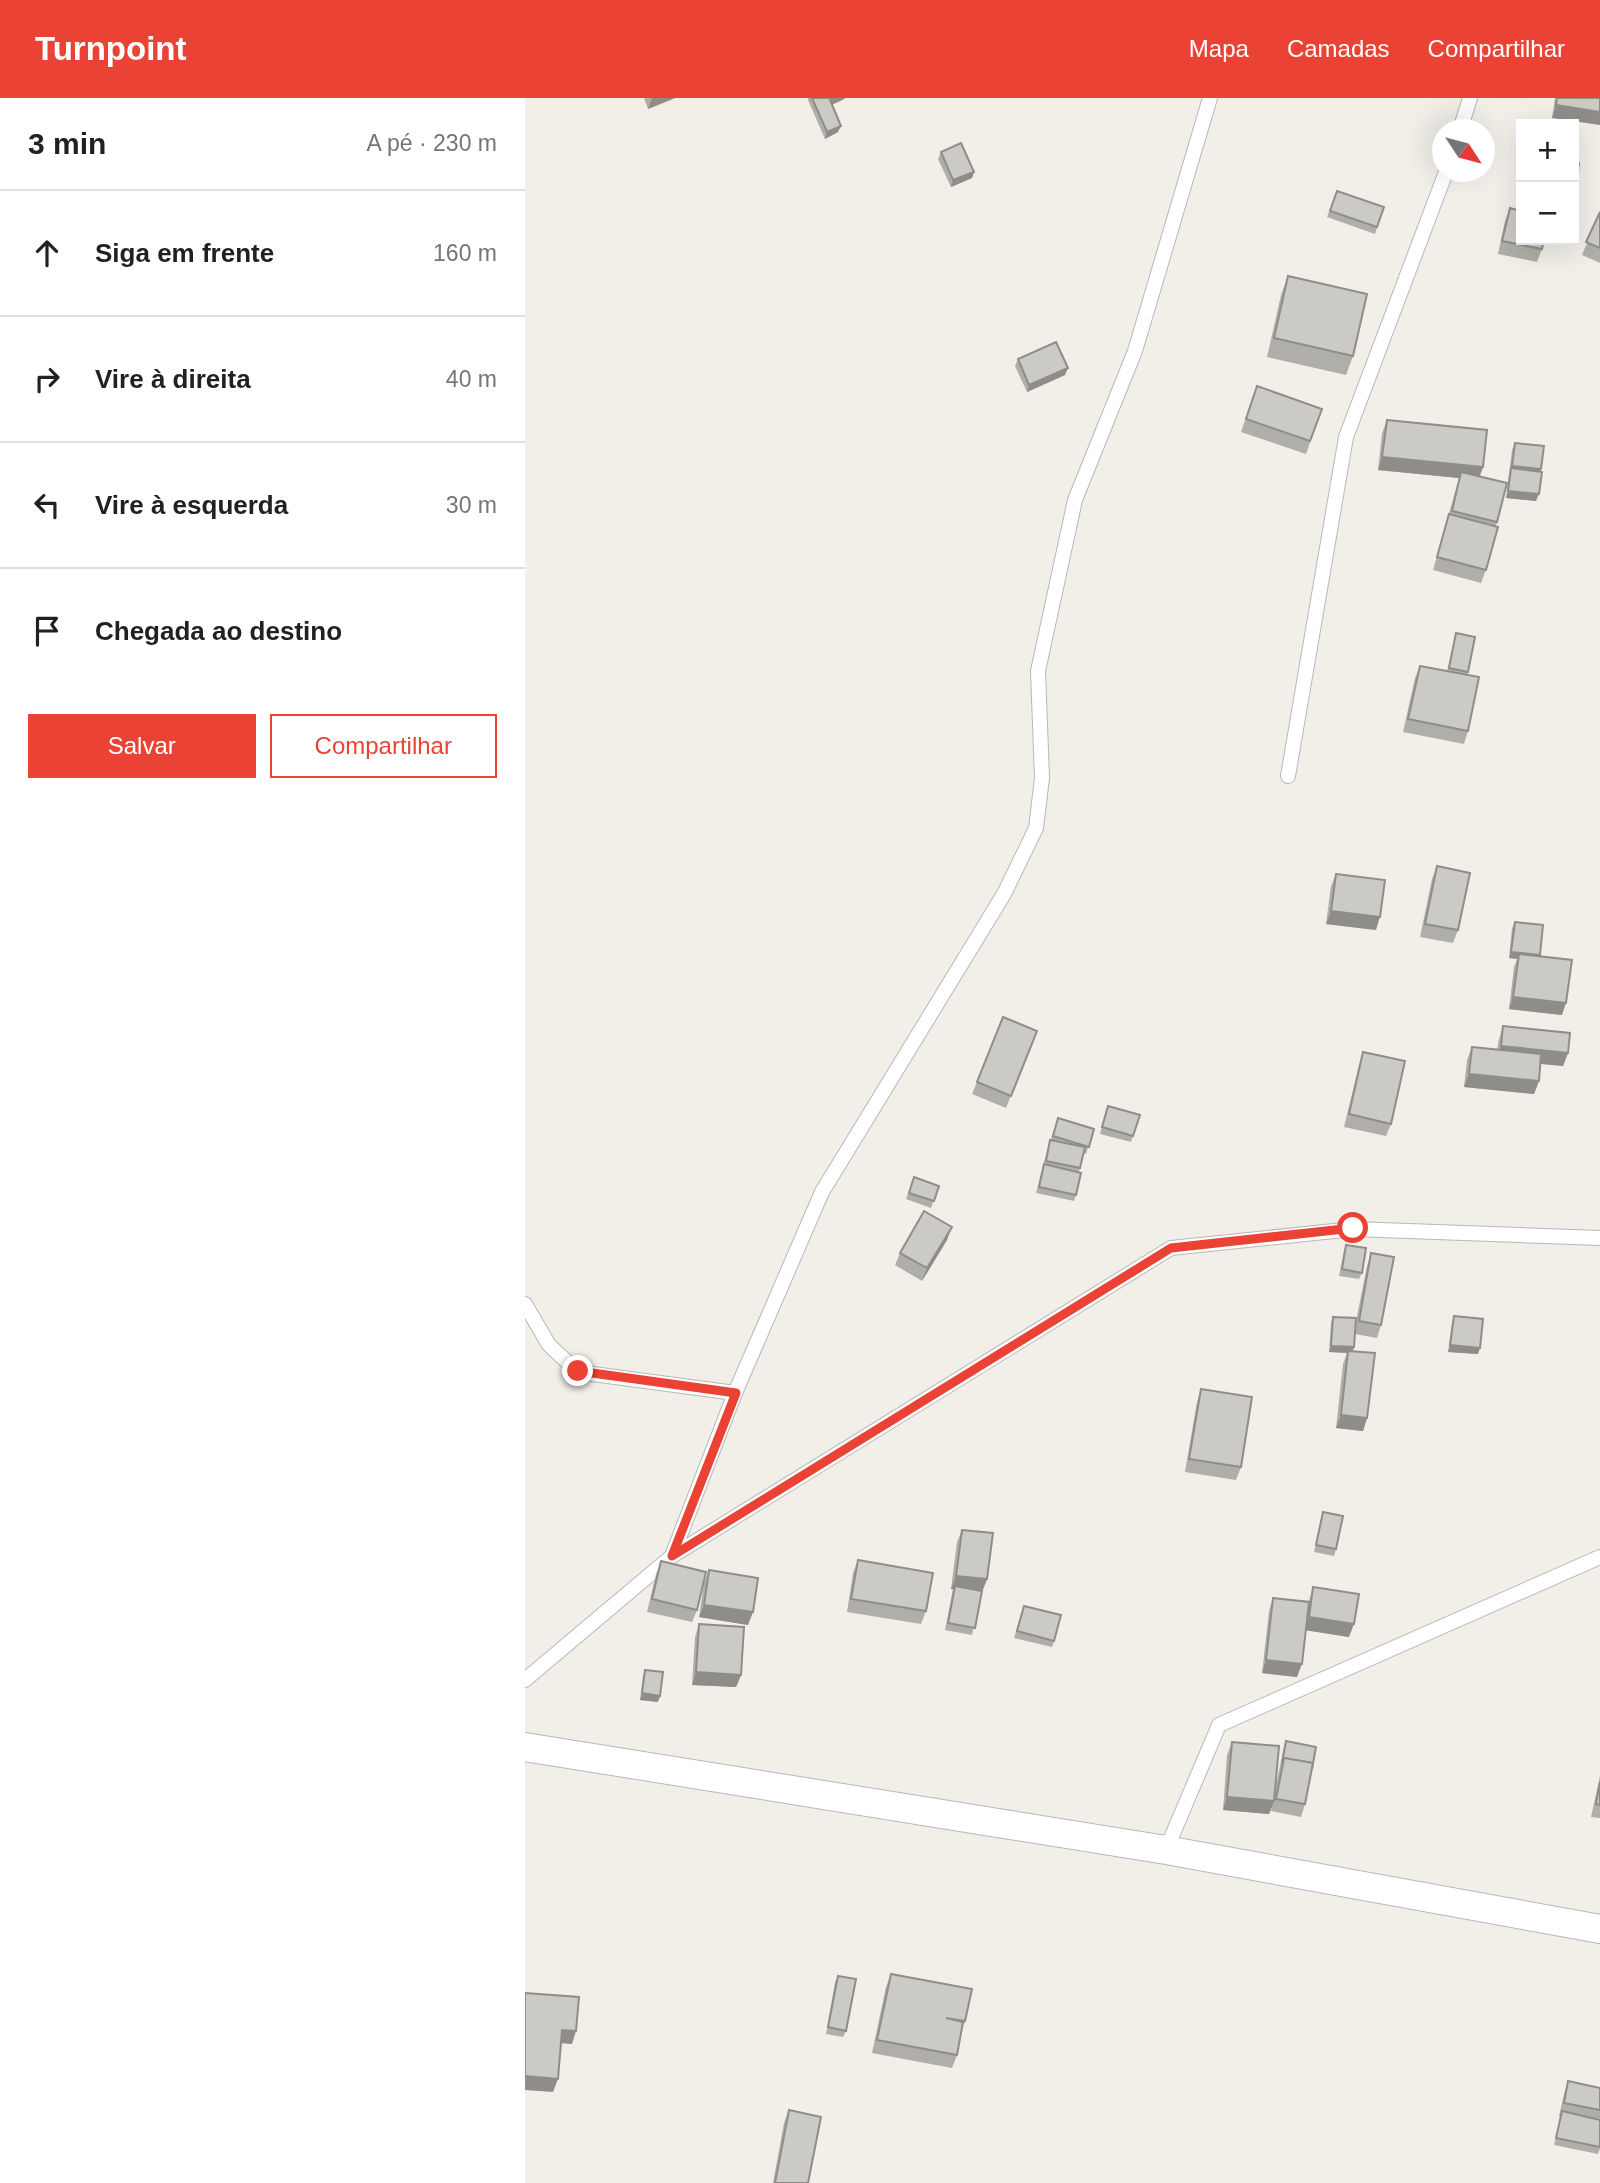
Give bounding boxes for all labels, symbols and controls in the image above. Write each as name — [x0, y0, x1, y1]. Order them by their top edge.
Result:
text: Turnpoint — [35, 30, 187, 67]
text: Mapa — [1189, 35, 1249, 62]
text: Camadas — [1287, 35, 1390, 62]
text: Compartilhar — [1428, 35, 1565, 62]
north arrow — [1432, 119, 1495, 182]
map controls — [1516, 119, 1579, 245]
button: + — [1516, 119, 1579, 182]
text: 3 min — [28, 127, 106, 160]
text: A pé · 230 m — [367, 130, 497, 156]
button: − — [1516, 182, 1579, 245]
icon: ahead — [28, 234, 66, 272]
text: Siga em frente — [95, 238, 274, 268]
text: 160 m — [433, 240, 497, 266]
icon: right — [28, 360, 66, 398]
text: Vire à direita — [95, 364, 251, 394]
text: 40 m — [446, 366, 497, 392]
icon: left — [28, 486, 66, 524]
text: Vire à esquerda — [95, 490, 288, 520]
text: 30 m — [446, 492, 497, 518]
icon: arrive — [28, 612, 66, 650]
text: Chegada ao destino — [95, 616, 342, 646]
button: Salvar — [28, 714, 256, 778]
button: Compartilhar — [270, 714, 497, 778]
route start — [1337, 1212, 1368, 1243]
route end — [562, 1355, 593, 1386]

